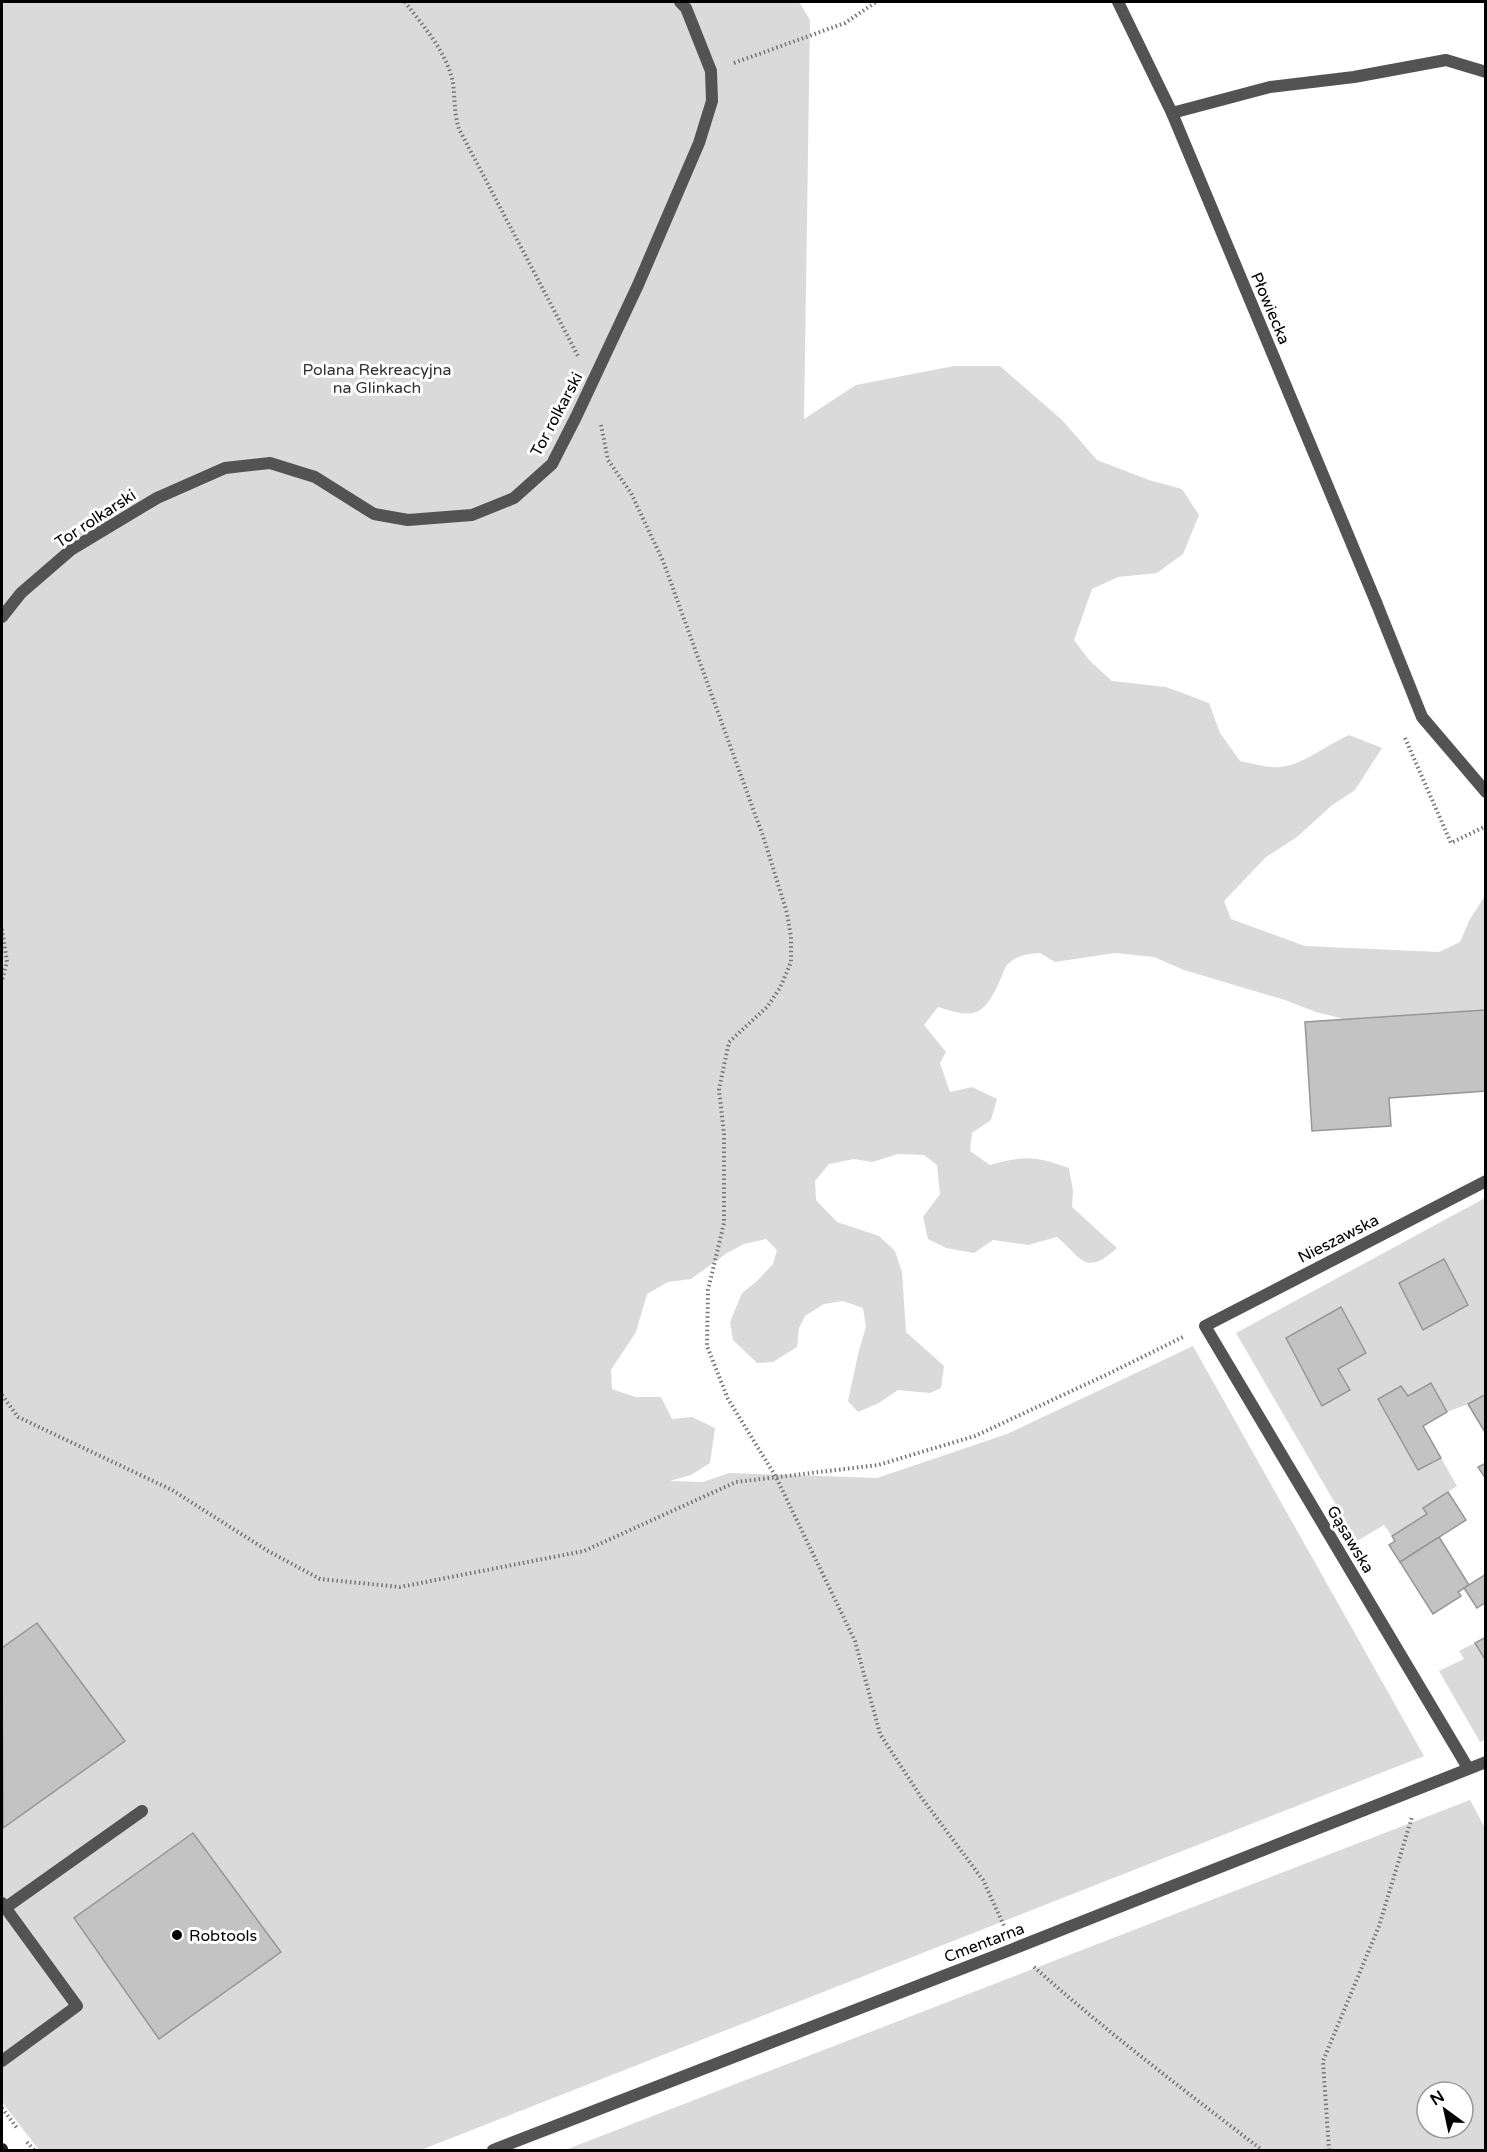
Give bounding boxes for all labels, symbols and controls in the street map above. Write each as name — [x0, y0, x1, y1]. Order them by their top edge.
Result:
street label: Płowiecka — [1246, 269, 1294, 347]
park label: Polana Rekreacyjna na Glinkach — [302, 360, 452, 398]
street label: Tor rolkarski — [526, 369, 587, 460]
street label: Tor rolkarski — [51, 485, 140, 552]
street label: Nieszawska — [1295, 1210, 1382, 1268]
street label: Gąsawska — [1322, 1502, 1378, 1577]
street label: Cmentarna — [941, 1918, 1027, 1967]
place label: Robtools — [189, 1926, 257, 1946]
marker: Robtools — [170, 1928, 184, 1942]
north arrow — [1415, 2080, 1475, 2140]
text: N — [1427, 2086, 1448, 2110]

